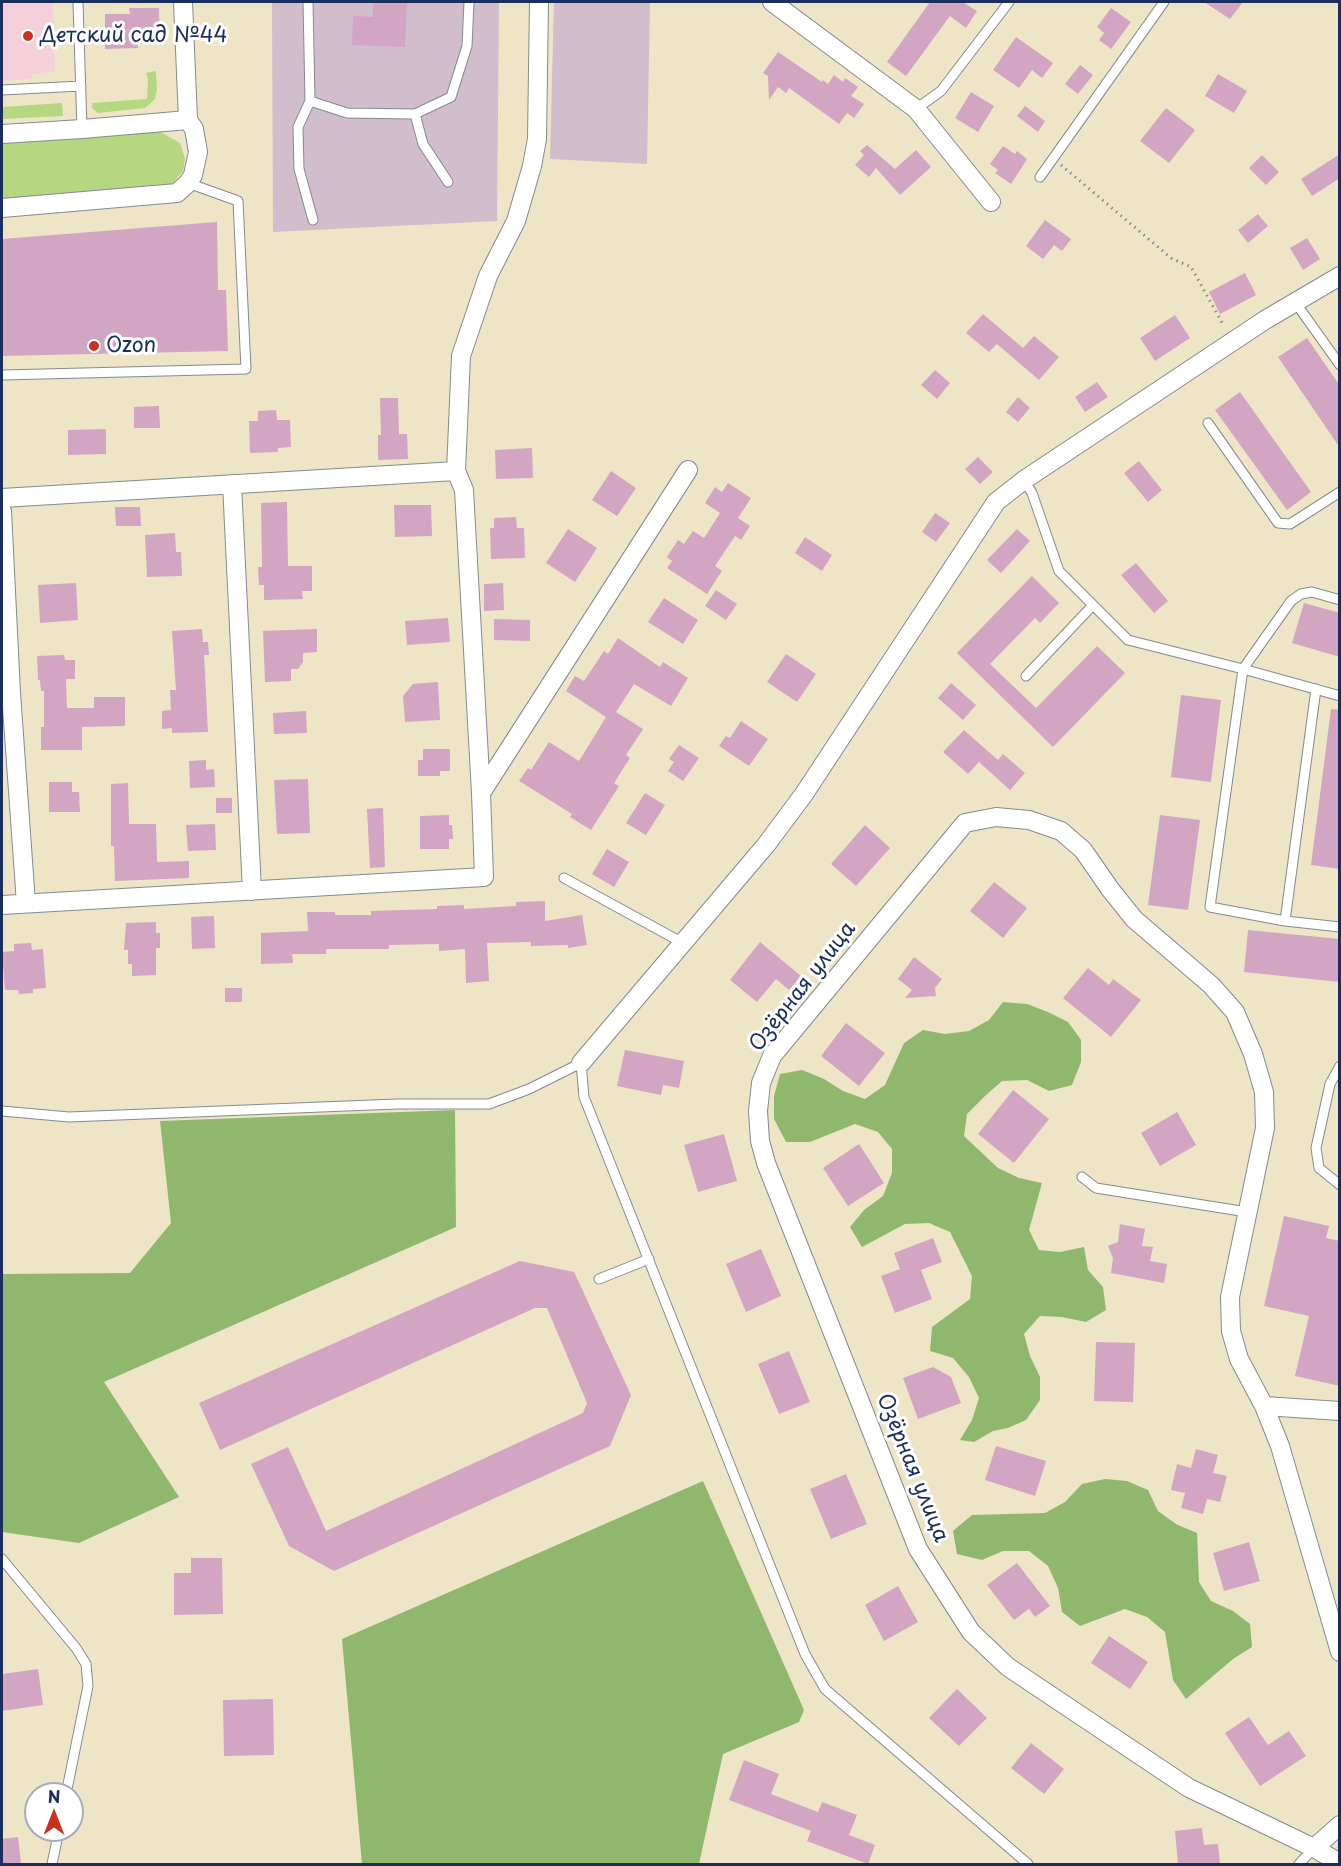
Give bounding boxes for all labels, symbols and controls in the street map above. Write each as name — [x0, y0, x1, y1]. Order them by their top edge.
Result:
place label: Детский сад №44 — [40, 23, 227, 49]
marker: Детский сад №44 — [21, 29, 35, 43]
place label: Ozon — [106, 333, 156, 359]
marker: Ozon — [87, 339, 101, 353]
street label: Озёрная улица — [744, 917, 862, 1057]
street label: Озёрная улица — [871, 1390, 953, 1546]
north arrow — [24, 1782, 84, 1842]
text: N — [48, 1784, 60, 1808]

